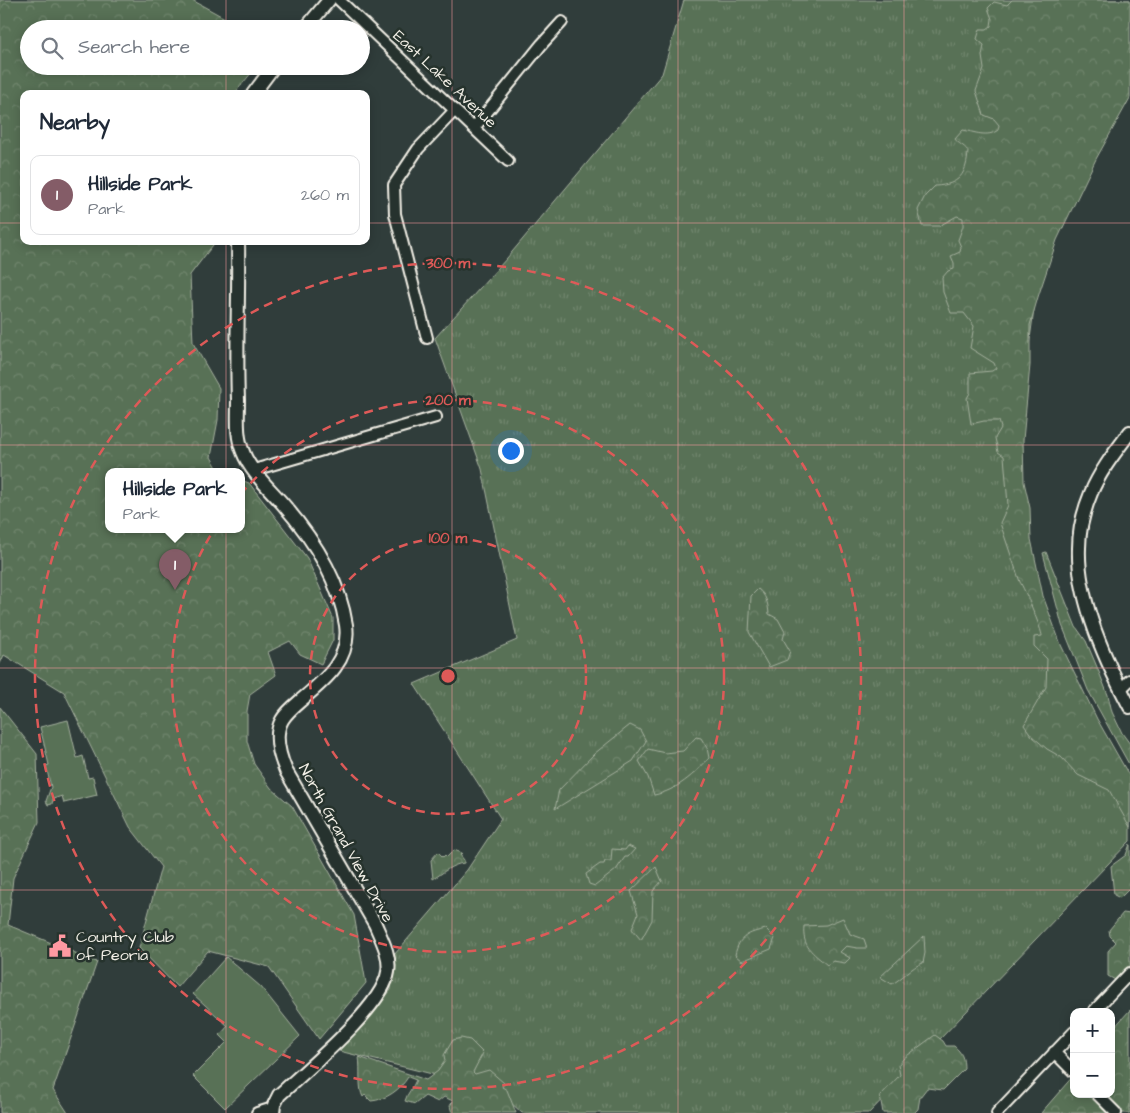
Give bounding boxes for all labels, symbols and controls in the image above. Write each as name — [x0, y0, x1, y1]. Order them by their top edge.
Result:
search box — [20, 20, 370, 75]
street label: East Lake Avenue — [388, 25, 502, 133]
icon: search — [38, 34, 66, 62]
text: Search here — [78, 34, 190, 61]
text: Nearby — [40, 108, 110, 137]
text: Hillside Park — [88, 171, 192, 198]
text: 1 — [56, 184, 58, 206]
text: 260 m — [301, 184, 349, 206]
text: Park — [88, 198, 125, 220]
text: 300 m — [425, 253, 470, 274]
text: 200 m — [424, 390, 471, 411]
your location — [498, 438, 524, 464]
popup — [105, 468, 245, 533]
text: Hillside Park — [123, 476, 227, 503]
text: Park — [123, 503, 160, 525]
text: 100 m — [429, 528, 468, 549]
pin: 1 — [159, 549, 191, 590]
centre of rings — [439, 667, 457, 685]
street label: North Grand View Drive — [293, 760, 399, 927]
place label: Country Club of Peoria — [76, 926, 174, 966]
public building icon: Country Club of Peoria — [47, 933, 73, 959]
map controls — [1070, 1008, 1115, 1098]
button: + — [1070, 1008, 1115, 1053]
button: − — [1070, 1053, 1115, 1098]

